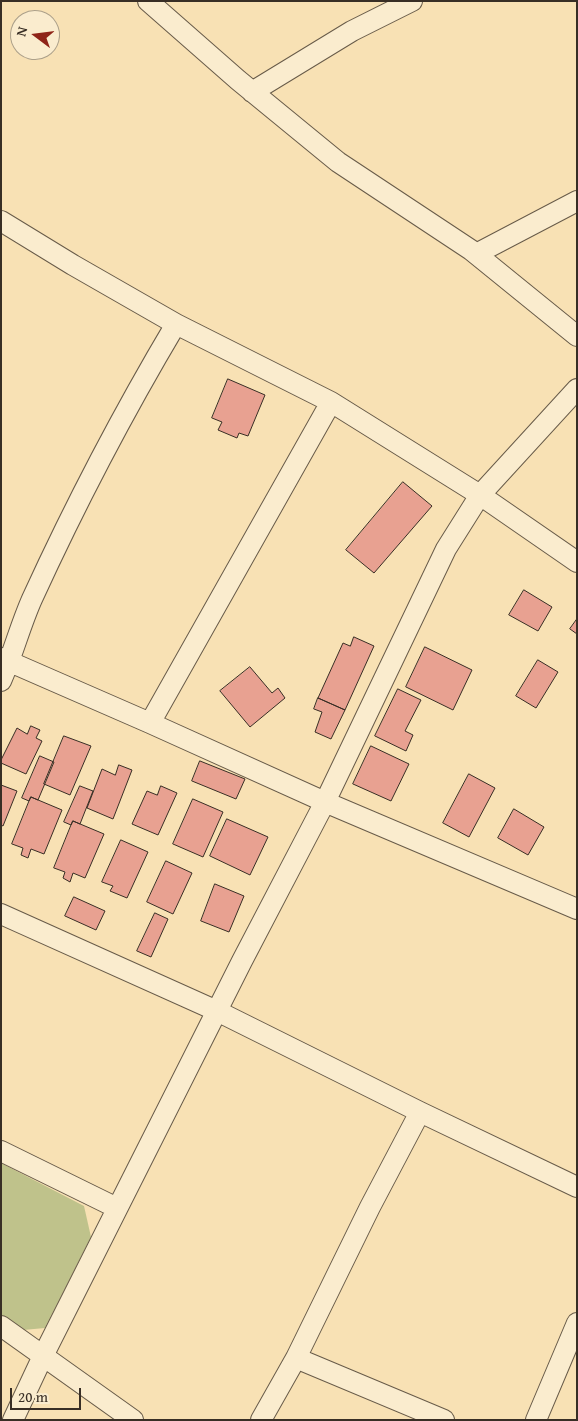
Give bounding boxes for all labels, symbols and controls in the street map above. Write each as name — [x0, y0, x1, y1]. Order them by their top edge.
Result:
north arrow — [10, 10, 60, 60]
text: N — [11, 24, 32, 38]
scale bar — [12, 1378, 84, 1410]
text: 20 m — [18, 1386, 48, 1407]

